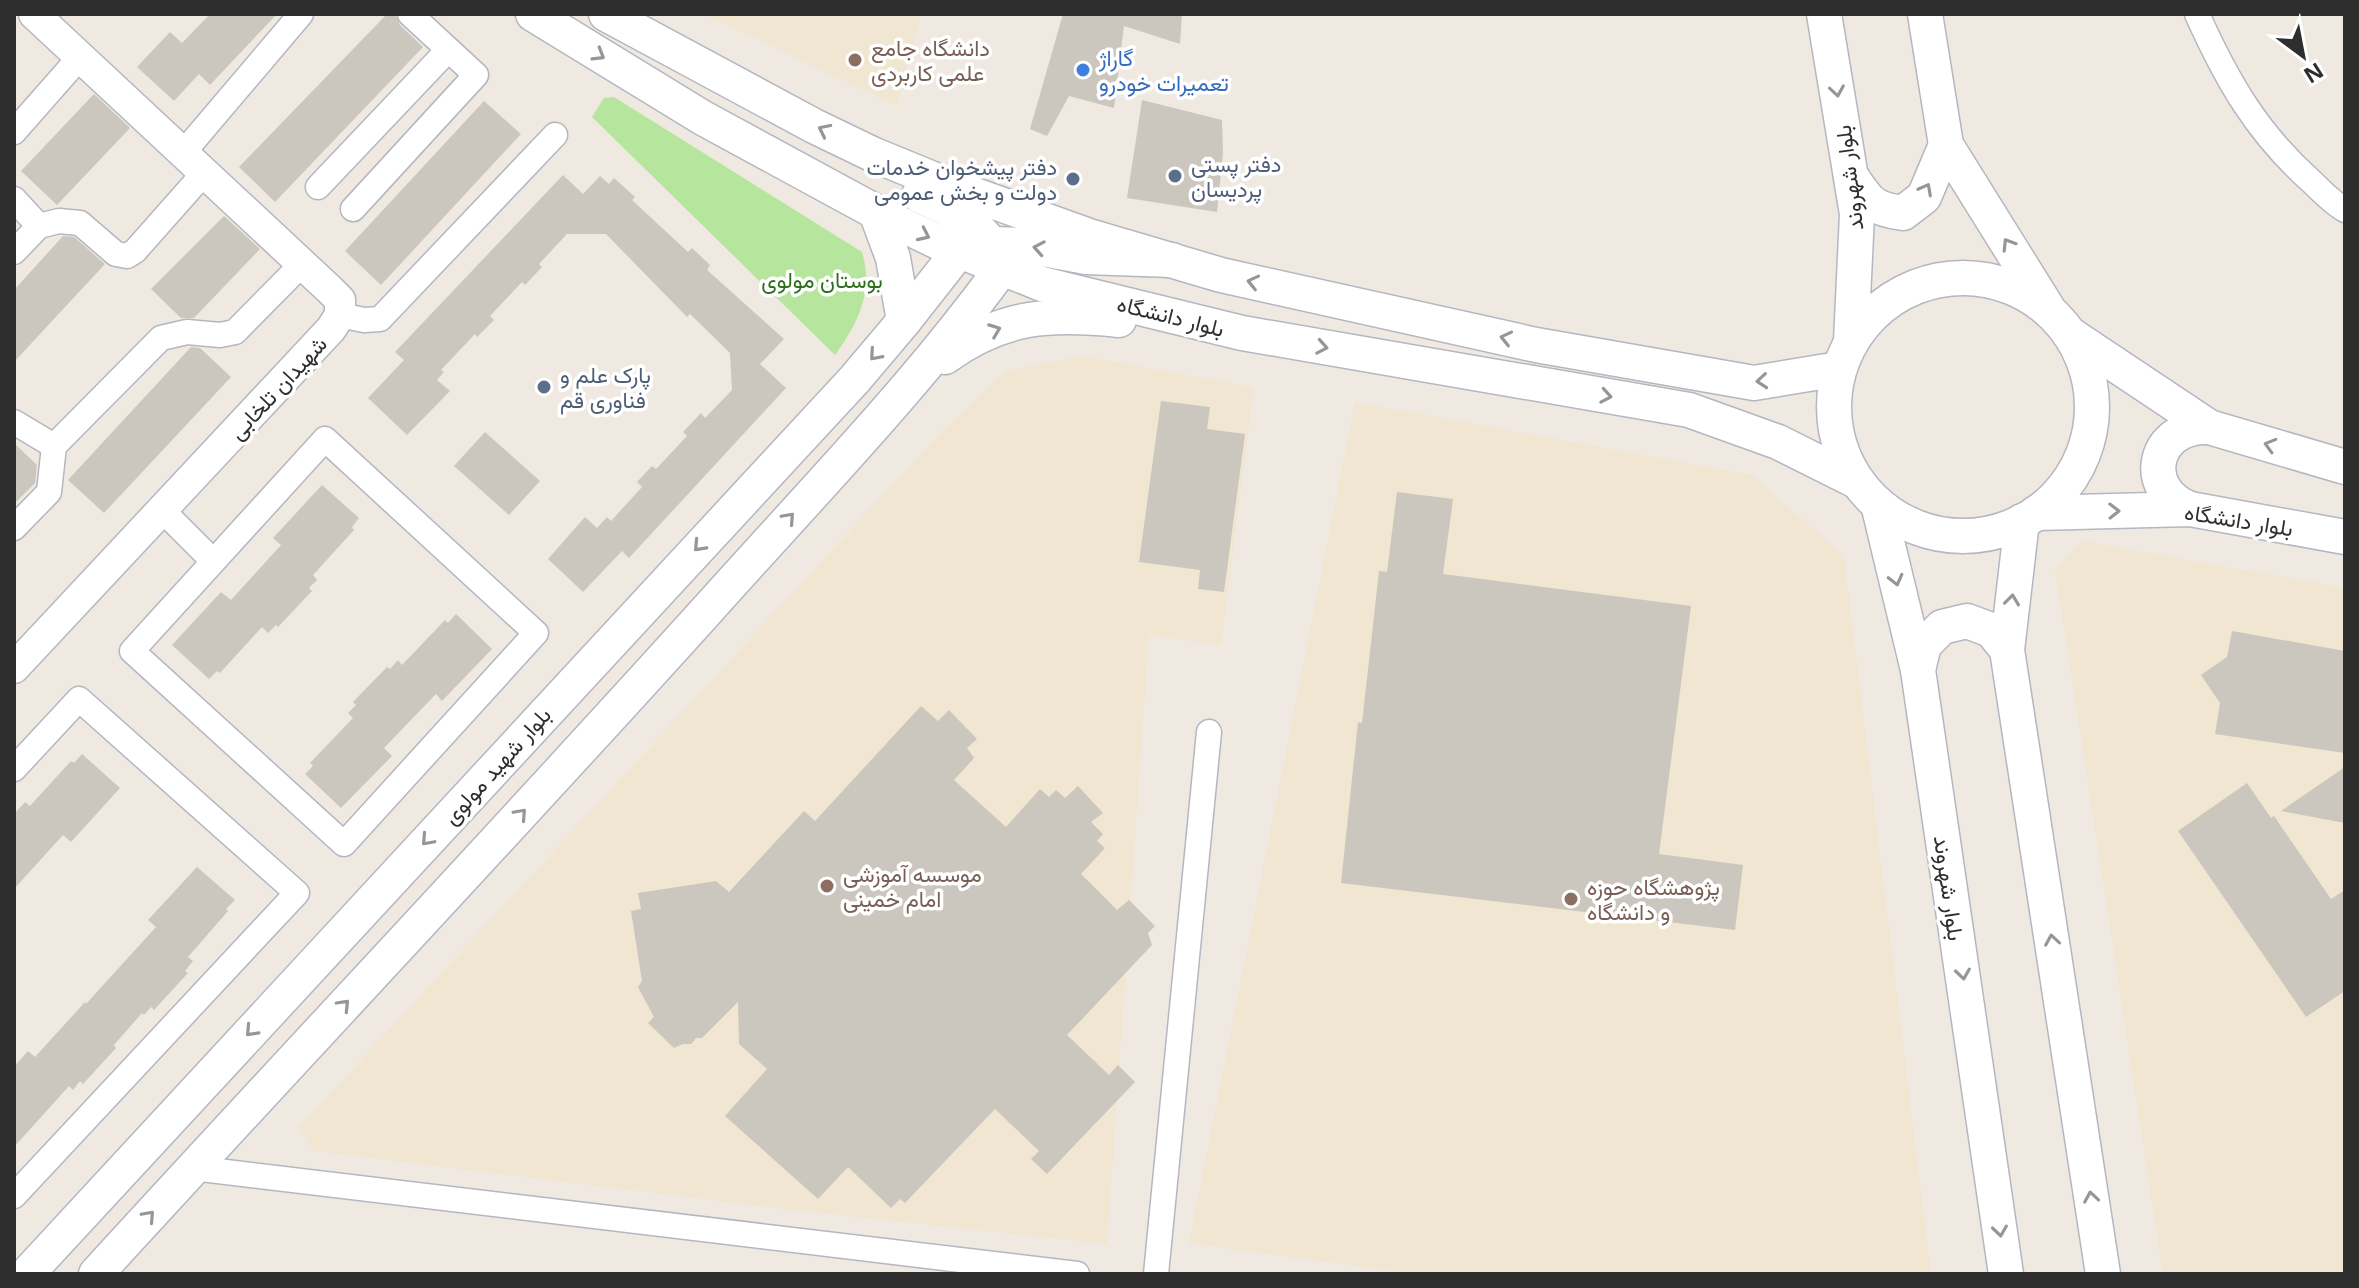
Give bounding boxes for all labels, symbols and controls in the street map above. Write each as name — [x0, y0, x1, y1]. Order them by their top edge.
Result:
north arrow — [2263, 16, 2343, 96]
place label: دانشگاه جامع علمی کاربردی — [871, 32, 990, 87]
place label: گاراژ تعمیرات خودرو — [1098, 42, 1229, 97]
one-way arrow — [590, 45, 605, 61]
marker: دانشگاه جامع علمی کاربردی — [846, 51, 864, 69]
text: N — [2299, 56, 2330, 91]
marker: گاراژ تعمیرات خودرو — [1074, 61, 1092, 79]
one-way arrow — [1828, 84, 1845, 98]
street label: بلوار شهروند — [1827, 124, 1869, 232]
one-way arrow — [817, 125, 832, 140]
place label: دفتر پستی پردیسان — [1191, 148, 1281, 204]
place label: دفتر پیشخوان خدمات دولت و بخش عمومی — [867, 151, 1057, 206]
marker: دفتر پستی پردیسان — [1166, 167, 1184, 185]
marker: دفتر پیشخوان خدمات دولت و بخش عمومی — [1064, 170, 1082, 188]
one-way arrow — [1917, 182, 1932, 197]
one-way arrow — [916, 225, 931, 241]
one-way arrow — [2003, 238, 2018, 253]
one-way arrow — [1032, 241, 1046, 258]
park label: بوستان مولوی — [761, 264, 883, 294]
one-way arrow — [1246, 274, 1260, 291]
street label: بلوار دانشگاه — [1114, 287, 1228, 343]
one-way arrow — [987, 323, 1001, 339]
street label: شهیدان تلخابی — [221, 329, 333, 445]
one-way arrow — [1500, 331, 1514, 348]
one-way arrow — [1315, 338, 1328, 355]
one-way arrow — [870, 346, 885, 360]
place label: پارک علم و فناوری قم — [560, 359, 651, 415]
one-way arrow — [1755, 372, 1768, 389]
marker: پارک علم و فناوری قم — [535, 378, 553, 396]
one-way arrow — [1599, 387, 1612, 404]
one-way arrow — [2264, 438, 2278, 454]
street label: بلوار دانشگاه — [2183, 496, 2295, 542]
one-way arrow — [2108, 502, 2121, 520]
one-way arrow — [780, 512, 794, 527]
one-way arrow — [693, 537, 708, 551]
one-way arrow — [1887, 573, 1904, 586]
one-way arrow — [2004, 593, 2021, 606]
street label: بلوار شهید مولوی — [435, 700, 557, 830]
one-way arrow — [511, 809, 526, 824]
one-way arrow — [422, 831, 437, 845]
street label: بلوار شهروند — [1928, 834, 1972, 942]
place label: موسسه آموزشی امام خمینی — [843, 858, 982, 914]
place label: پژوهشگاه حوزه و دانشگاه — [1587, 871, 1720, 926]
marker: موسسه آموزشی امام خمینی — [818, 877, 836, 895]
marker: پژوهشگاه حوزه و دانشگاه — [1562, 890, 1580, 908]
one-way arrow — [2044, 933, 2061, 947]
one-way arrow — [1954, 967, 1971, 981]
one-way arrow — [335, 1000, 350, 1014]
one-way arrow — [247, 1022, 261, 1037]
one-way arrow — [2084, 1190, 2101, 1204]
one-way arrow — [139, 1211, 153, 1226]
one-way arrow — [1991, 1225, 2008, 1238]

